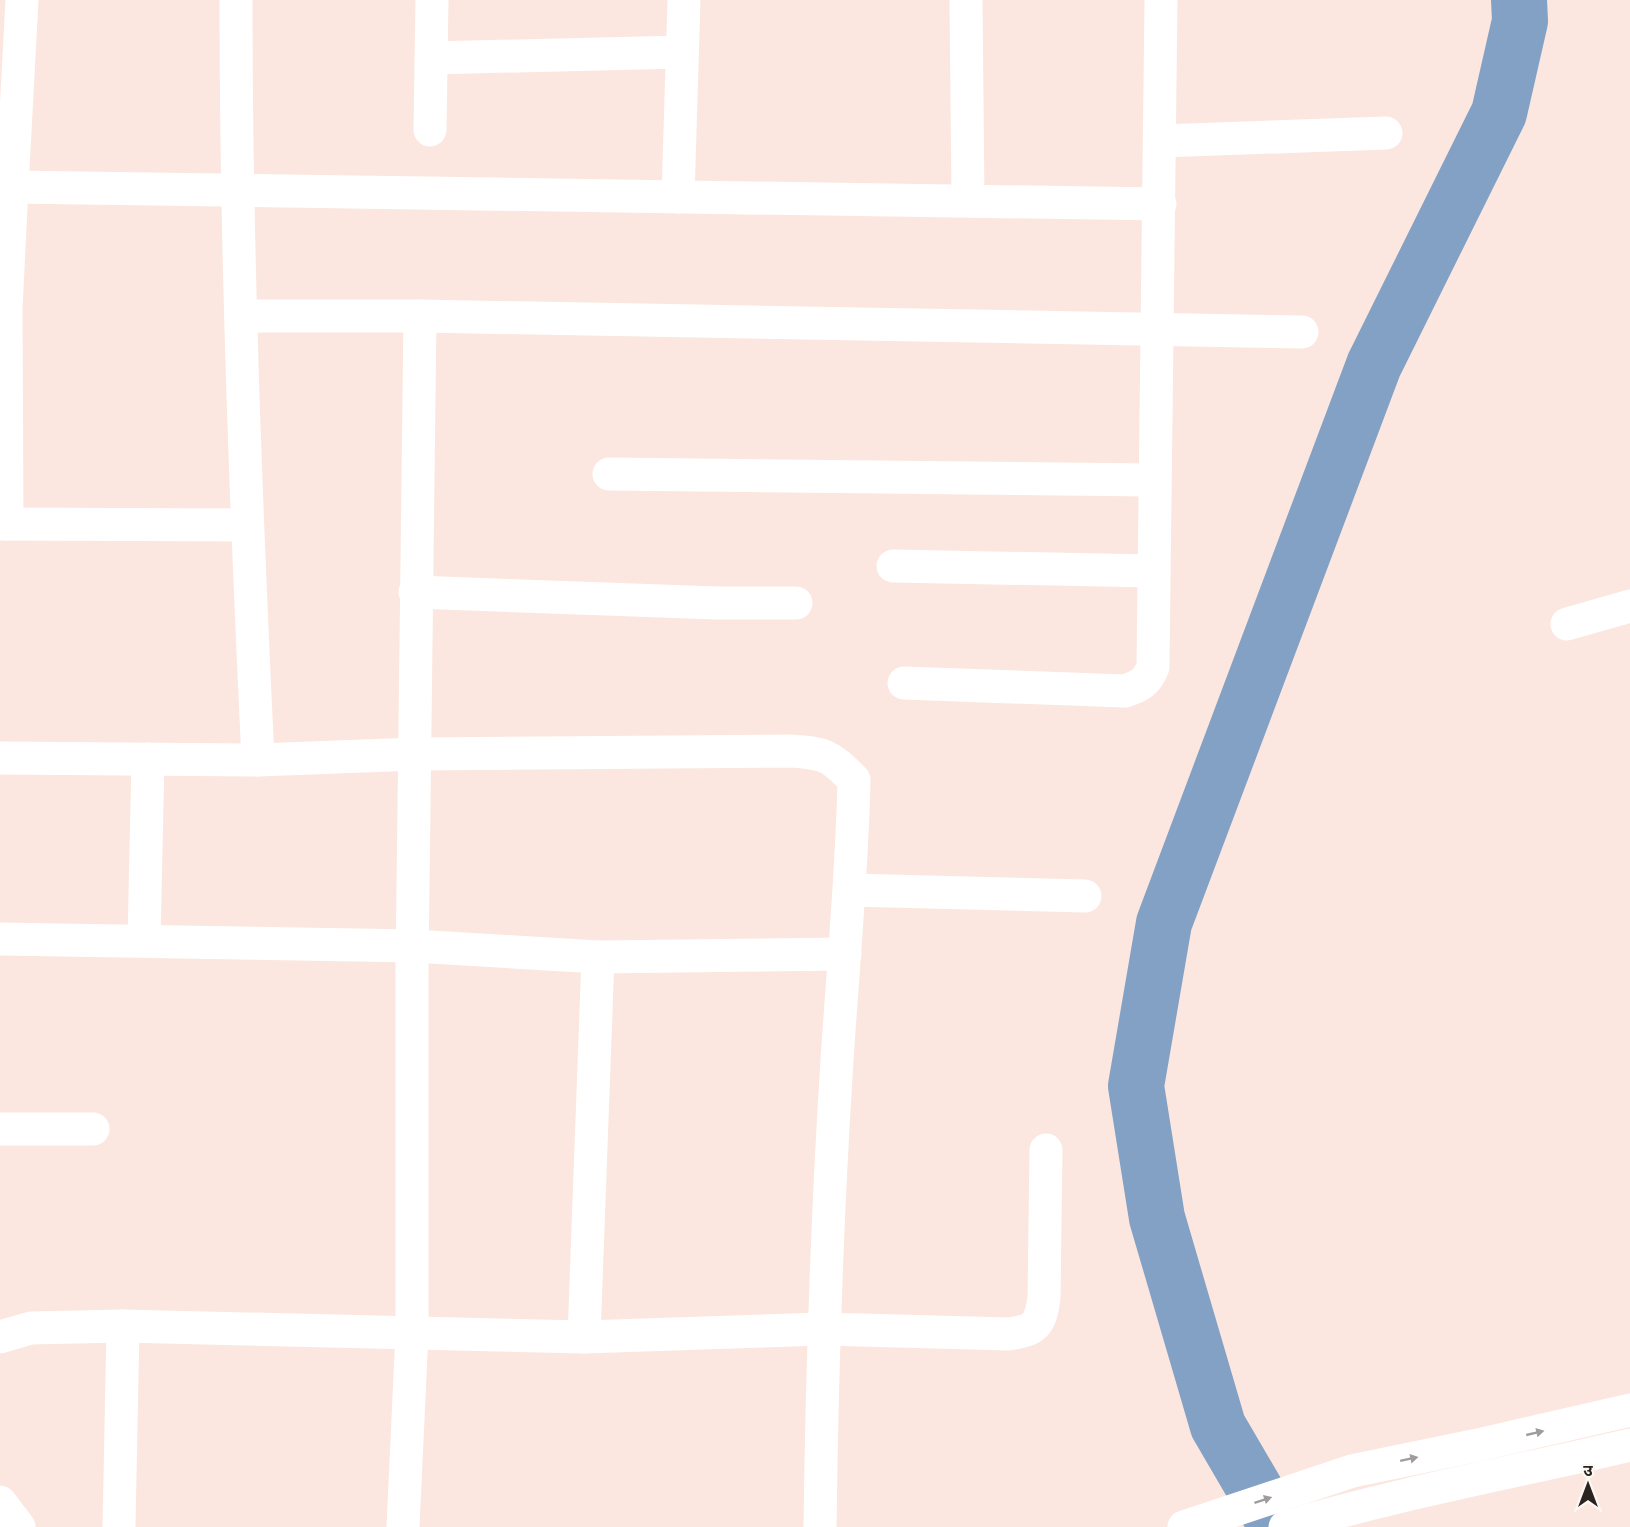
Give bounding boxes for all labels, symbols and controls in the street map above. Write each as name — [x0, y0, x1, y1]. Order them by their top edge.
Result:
one-way arrow — [1526, 1427, 1544, 1437]
one-way arrow — [1400, 1454, 1419, 1464]
north arrow — [1558, 1455, 1618, 1515]
text: उ — [1583, 1460, 1593, 1480]
one-way arrow — [1254, 1495, 1272, 1504]

